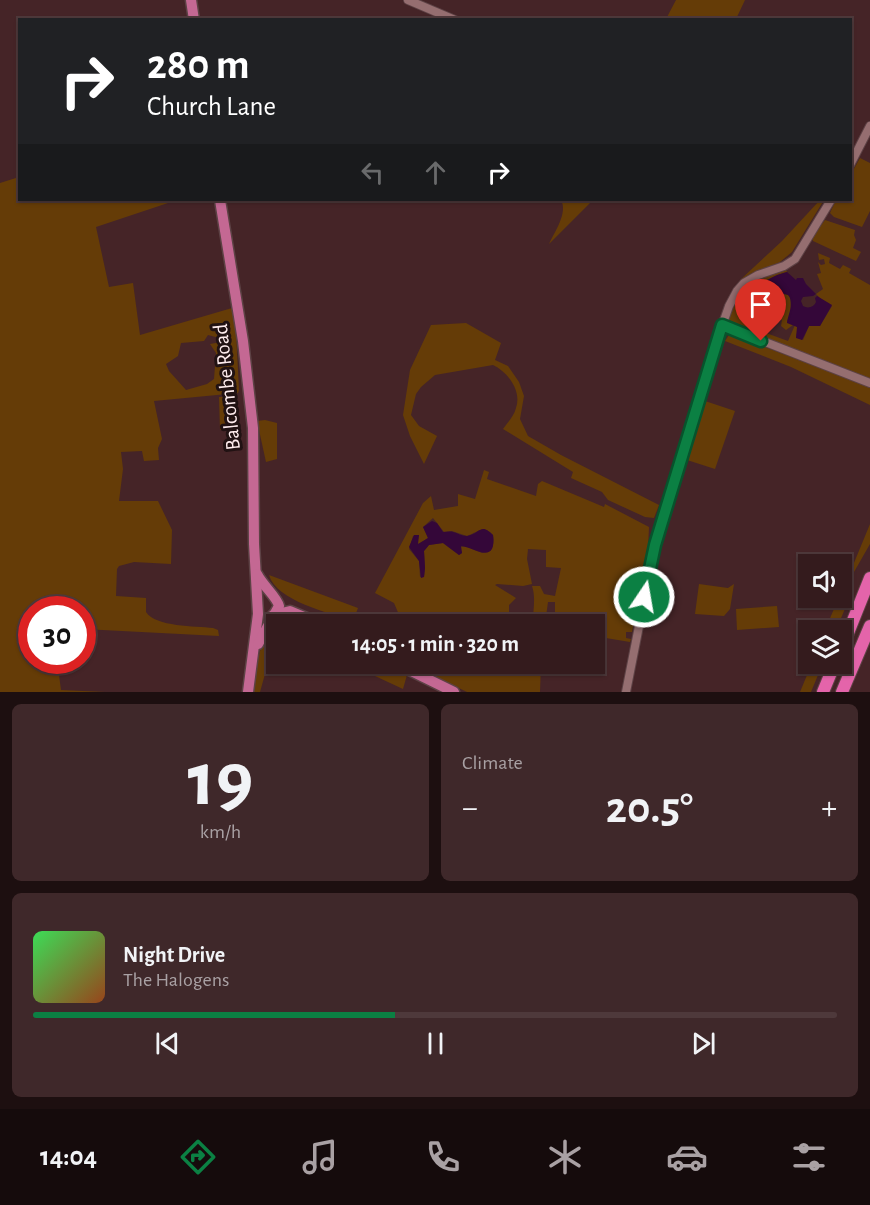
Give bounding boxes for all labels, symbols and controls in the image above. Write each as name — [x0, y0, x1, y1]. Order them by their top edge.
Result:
icon: right — [48, 42, 126, 120]
text: 280 m — [147, 44, 250, 86]
text: Church Lane — [147, 93, 276, 120]
icon: left — [356, 156, 389, 189]
icon: ahead — [419, 156, 452, 189]
icon: right — [482, 156, 515, 189]
pin — [735, 279, 786, 341]
icon: arrive — [744, 288, 777, 321]
street label: Balcombe Road — [210, 323, 244, 451]
map controls — [798, 554, 852, 674]
button: sound — [798, 554, 852, 608]
position arrow — [612, 565, 676, 629]
speed limit sign: 30 — [18, 596, 96, 674]
button: layers — [798, 620, 852, 674]
text: 14:05 · 1 min · 320 m — [352, 633, 519, 655]
text: 19 — [188, 742, 253, 820]
text: Climate — [462, 753, 523, 773]
text: 20.5° — [606, 786, 693, 831]
text: − — [462, 792, 478, 825]
text: + — [821, 792, 837, 825]
text: km/h — [200, 822, 241, 842]
text: Night Drive — [123, 944, 225, 966]
text: The Halogens — [123, 970, 229, 990]
icon: previous — [151, 1027, 184, 1060]
icon: pause — [419, 1027, 452, 1060]
icon: next — [687, 1027, 720, 1060]
icon: directions — [177, 1136, 219, 1178]
icon: music — [299, 1136, 341, 1178]
icon: phone — [422, 1136, 464, 1178]
icon: climate — [544, 1136, 586, 1178]
icon: car — [666, 1136, 708, 1178]
icon: filters — [788, 1136, 830, 1178]
text: 14:04 — [40, 1143, 97, 1170]

